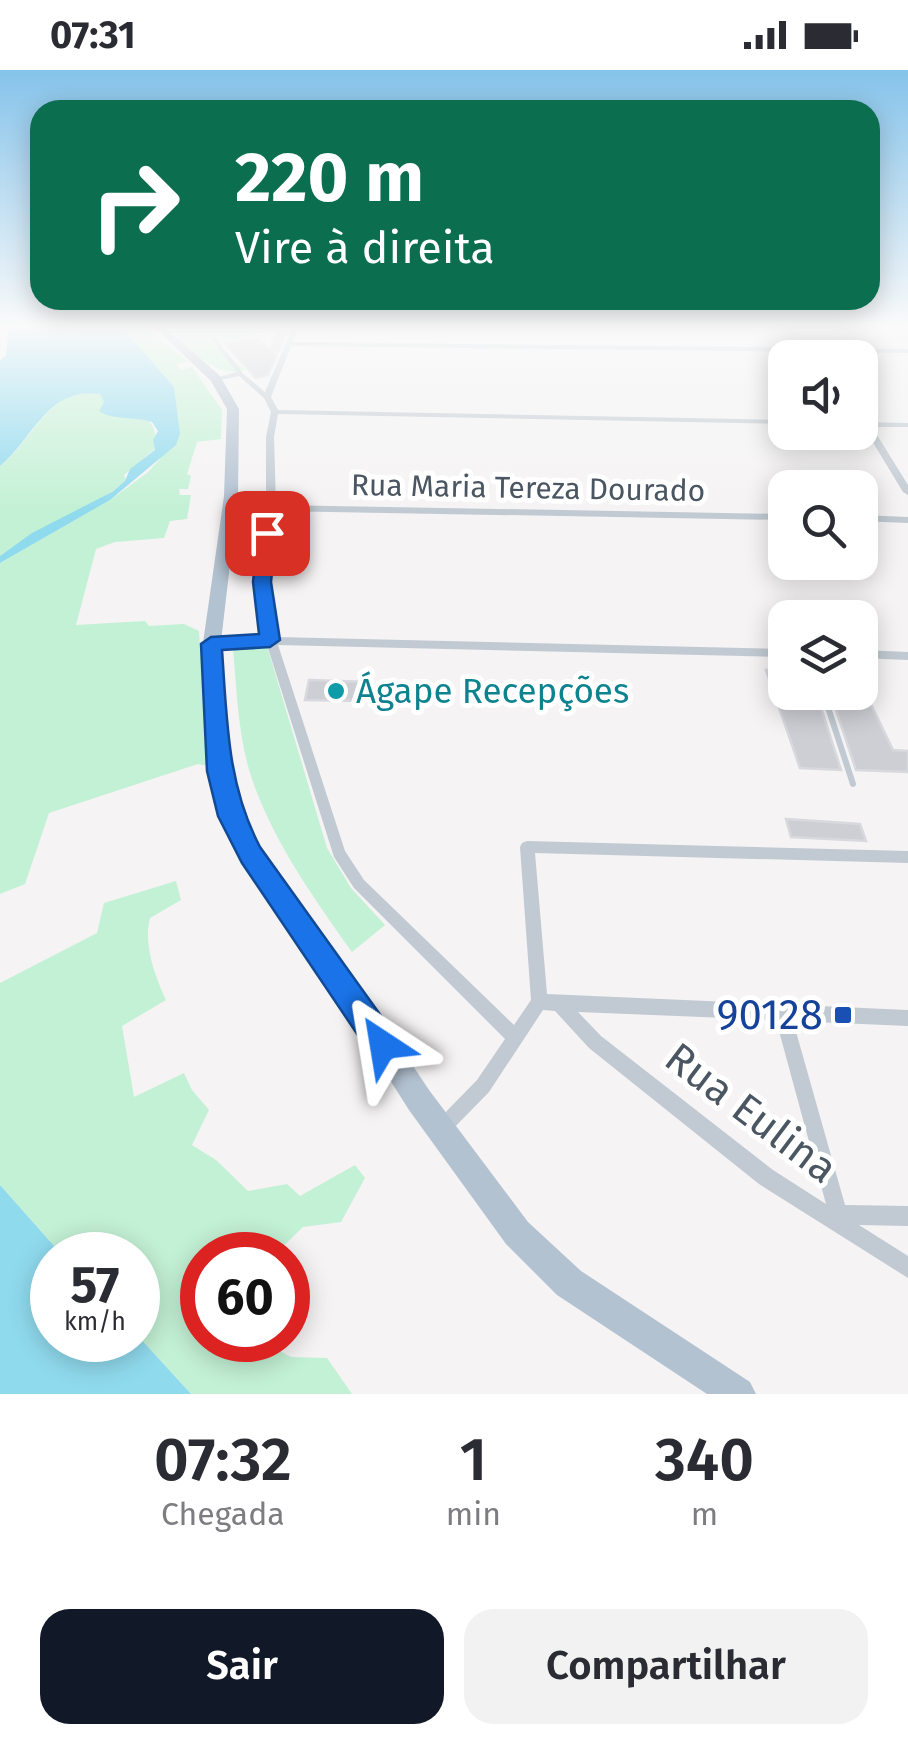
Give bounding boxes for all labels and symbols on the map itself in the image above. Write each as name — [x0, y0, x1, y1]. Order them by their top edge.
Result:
street label: Rua Maria Tereza Dourado — [351, 467, 705, 509]
pin — [225, 491, 310, 576]
place label: Ágape Recepções — [356, 670, 629, 712]
marker: Ágape Recepções — [325, 680, 347, 702]
place label: 90128 — [716, 990, 823, 1040]
position arrow — [331, 993, 435, 1097]
marker: 90128 — [832, 1004, 854, 1026]
street label: Rua Eulina — [655, 1032, 847, 1194]
speed limit sign: 60 — [180, 1232, 310, 1362]

